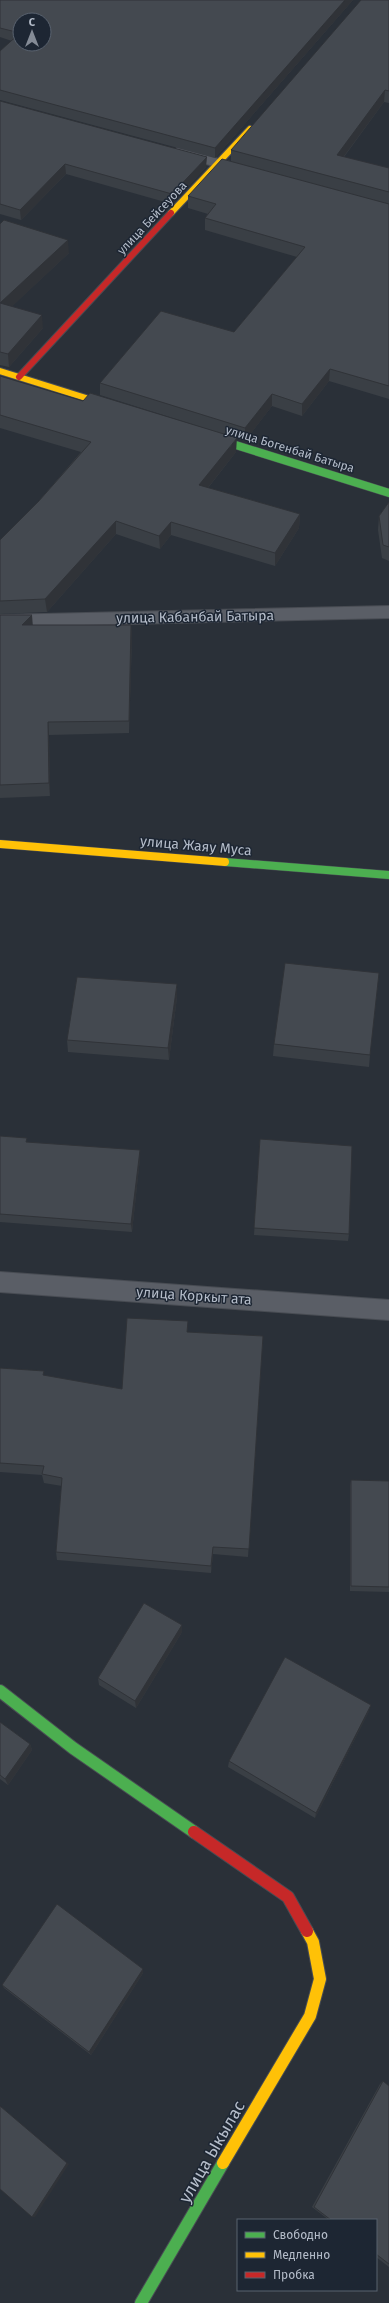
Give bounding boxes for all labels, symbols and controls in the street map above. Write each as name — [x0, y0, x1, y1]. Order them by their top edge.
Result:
north arrow — [12, 12, 52, 52]
text: С — [29, 16, 36, 29]
street label: улица Бейсеуова — [114, 178, 190, 258]
street label: улица Богенбай Батыра — [224, 423, 356, 475]
street label: улица Кабанбай Батыра — [116, 607, 274, 627]
street label: улица Жаяу Муса — [140, 833, 252, 859]
street label: улица Коркыт ата — [136, 1283, 252, 1309]
street label: улица Ыкылас — [174, 2097, 250, 2207]
legend — [237, 2219, 377, 2291]
text: Свободно — [273, 2228, 328, 2242]
text: Медленно — [273, 2248, 330, 2262]
text: Пробка — [273, 2268, 315, 2282]

